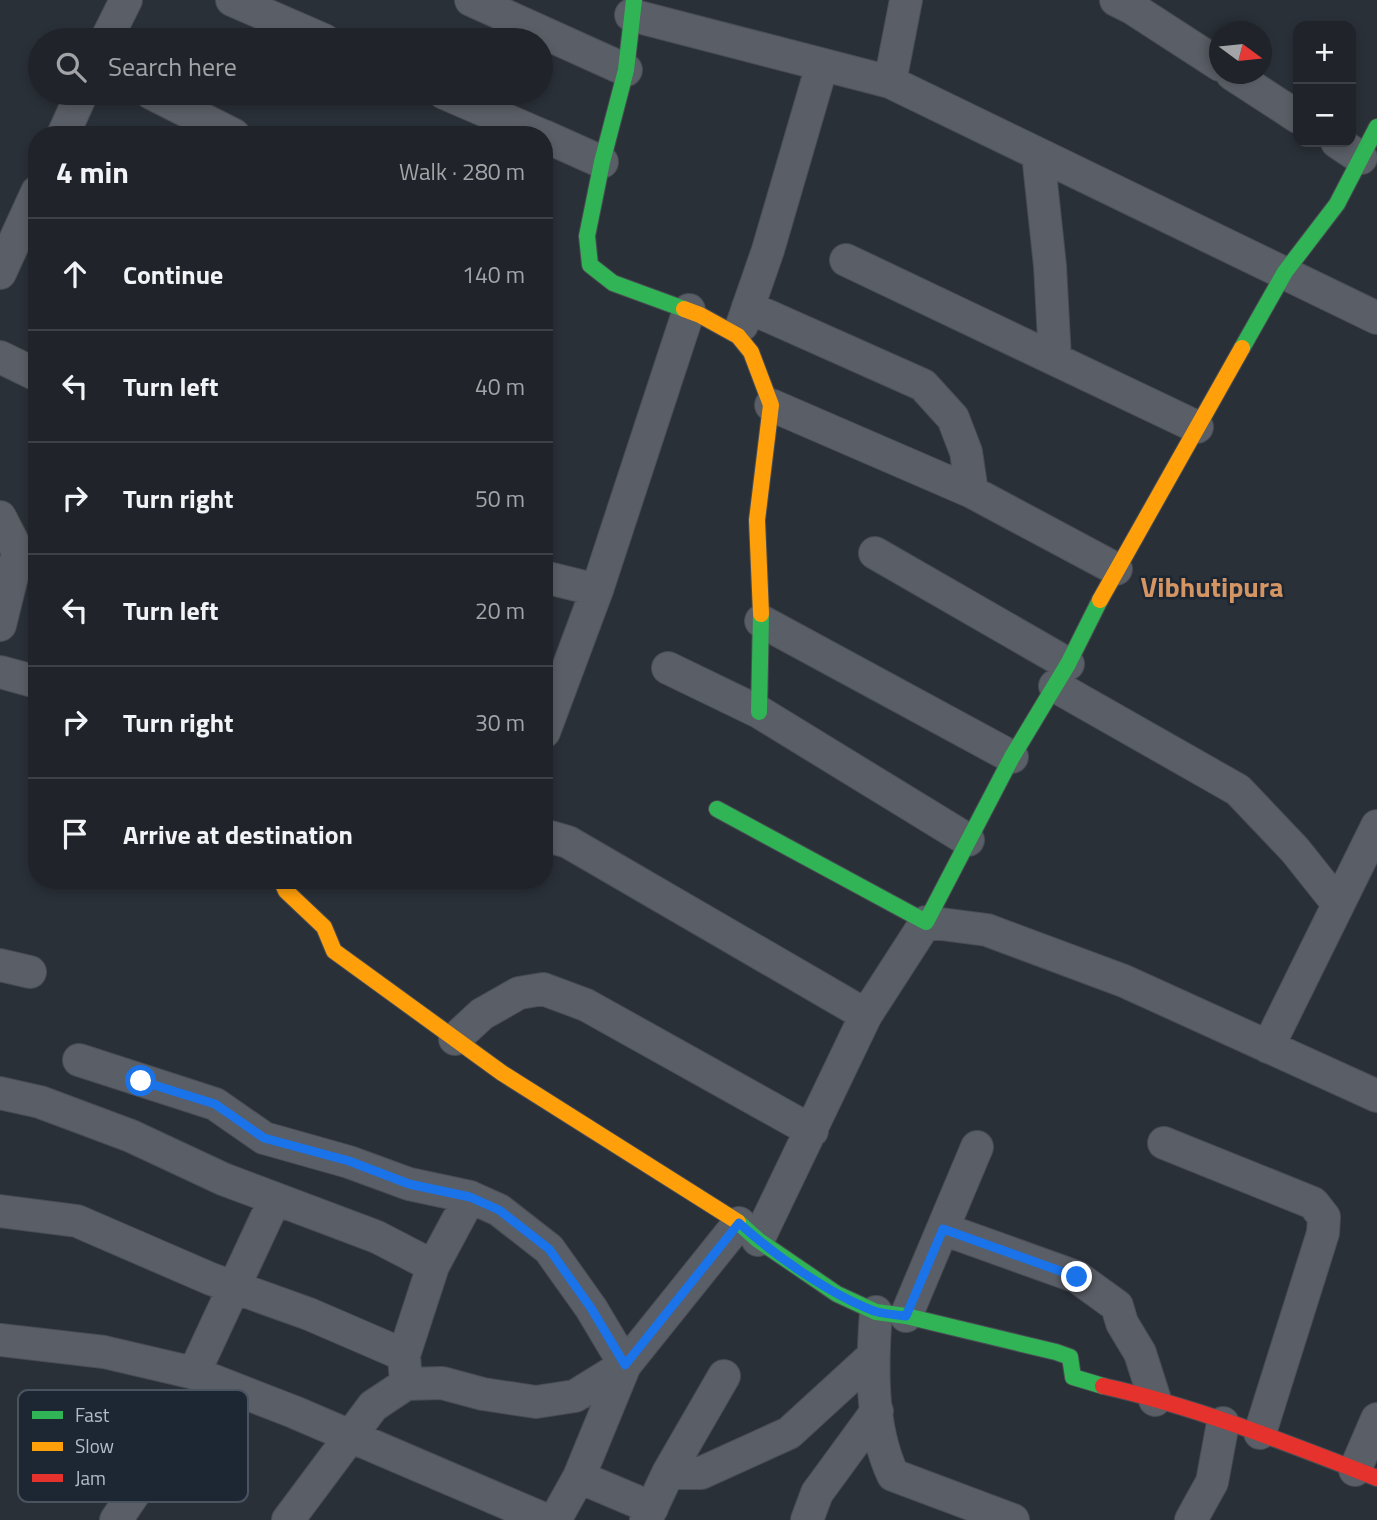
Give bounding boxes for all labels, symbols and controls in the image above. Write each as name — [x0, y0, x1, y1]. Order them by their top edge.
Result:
north arrow — [1209, 21, 1272, 84]
map controls — [1293, 21, 1356, 147]
button: + — [1293, 21, 1356, 84]
search box — [28, 28, 553, 105]
text: Search here — [108, 47, 237, 86]
icon: search — [52, 48, 90, 86]
button: − — [1293, 84, 1356, 147]
text: 4 min — [56, 149, 129, 195]
text: Walk · 280 m — [399, 154, 525, 189]
icon: ahead — [56, 255, 94, 293]
text: Continue — [123, 255, 223, 294]
text: 140 m — [462, 257, 525, 292]
icon: left — [56, 367, 94, 405]
text: Turn left — [123, 367, 218, 406]
text: 40 m — [475, 369, 525, 404]
icon: right — [56, 479, 94, 517]
text: Turn right — [123, 479, 234, 518]
text: 50 m — [475, 481, 525, 516]
district label: Vibhutipura — [1140, 565, 1284, 608]
icon: left — [56, 591, 94, 629]
text: Turn left — [123, 591, 218, 630]
text: 20 m — [475, 593, 525, 628]
icon: right — [56, 703, 94, 741]
text: Turn right — [123, 703, 234, 742]
text: 30 m — [475, 705, 525, 740]
icon: arrive — [56, 815, 94, 853]
text: Arrive at destination — [123, 815, 353, 854]
route start — [125, 1065, 156, 1096]
route end — [1061, 1261, 1092, 1292]
legend — [18, 1390, 248, 1502]
text: Fast — [75, 1400, 110, 1429]
text: Slow — [75, 1431, 114, 1460]
text: Jam — [75, 1463, 106, 1492]

